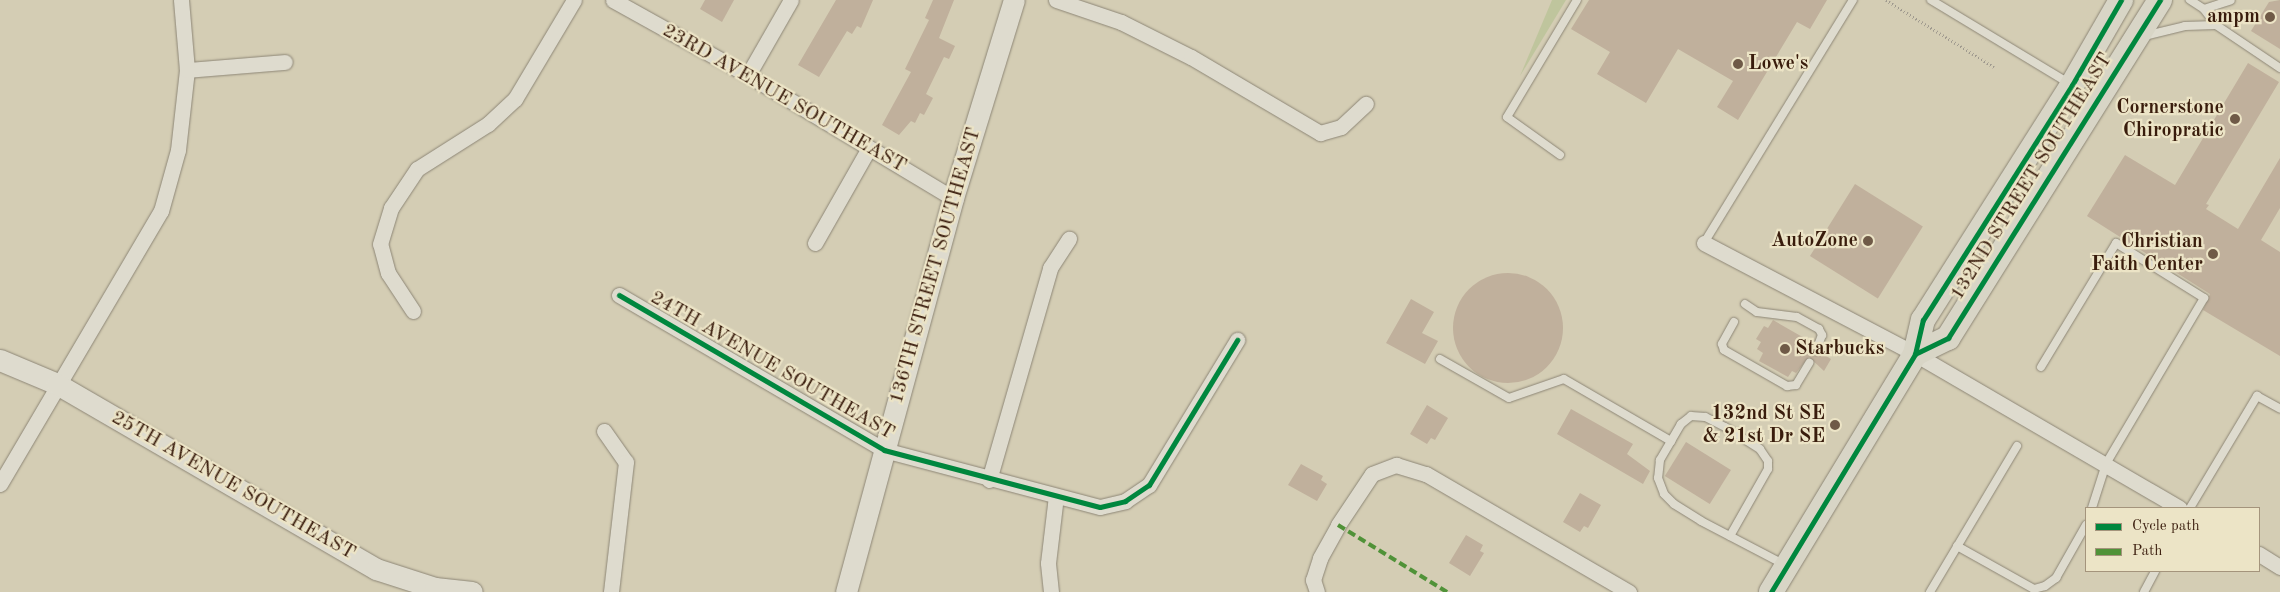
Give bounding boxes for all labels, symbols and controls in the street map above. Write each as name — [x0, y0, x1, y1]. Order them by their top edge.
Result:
place label: ampm — [2207, 5, 2260, 29]
marker: ampm — [2264, 11, 2276, 23]
street label: 23RD AVENUE SOUTHEAST — [658, 19, 910, 179]
street label: 132ND STREET SOUTHEAST — [1946, 49, 2118, 305]
place label: Lowe's — [1748, 52, 1808, 76]
marker: Lowe's — [1732, 58, 1744, 70]
place label: Cornerstone Chiropratic — [2116, 96, 2224, 143]
marker: Cornerstone Chiropratic — [2228, 112, 2242, 126]
street label: 136TH STREET SOUTHEAST — [885, 125, 987, 407]
place label: AutoZone — [1771, 229, 1858, 253]
place label: Christian Faith Center — [2091, 230, 2203, 277]
marker: AutoZone — [1862, 235, 1874, 247]
marker: Christian Faith Center — [2207, 248, 2219, 260]
street label: 24TH AVENUE SOUTHEAST — [646, 286, 898, 446]
place label: Starbucks — [1795, 337, 1884, 361]
marker: Starbucks — [1779, 343, 1791, 355]
place label: 132nd St SE & 21st Dr SE — [1703, 402, 1825, 449]
street label: 25TH AVENUE SOUTHEAST — [107, 406, 359, 566]
marker: 132nd St SE & 21st Dr SE — [1829, 419, 1841, 431]
legend — [2085, 507, 2260, 572]
text: Cycle path — [2132, 519, 2200, 534]
text: Path — [2132, 544, 2162, 559]

